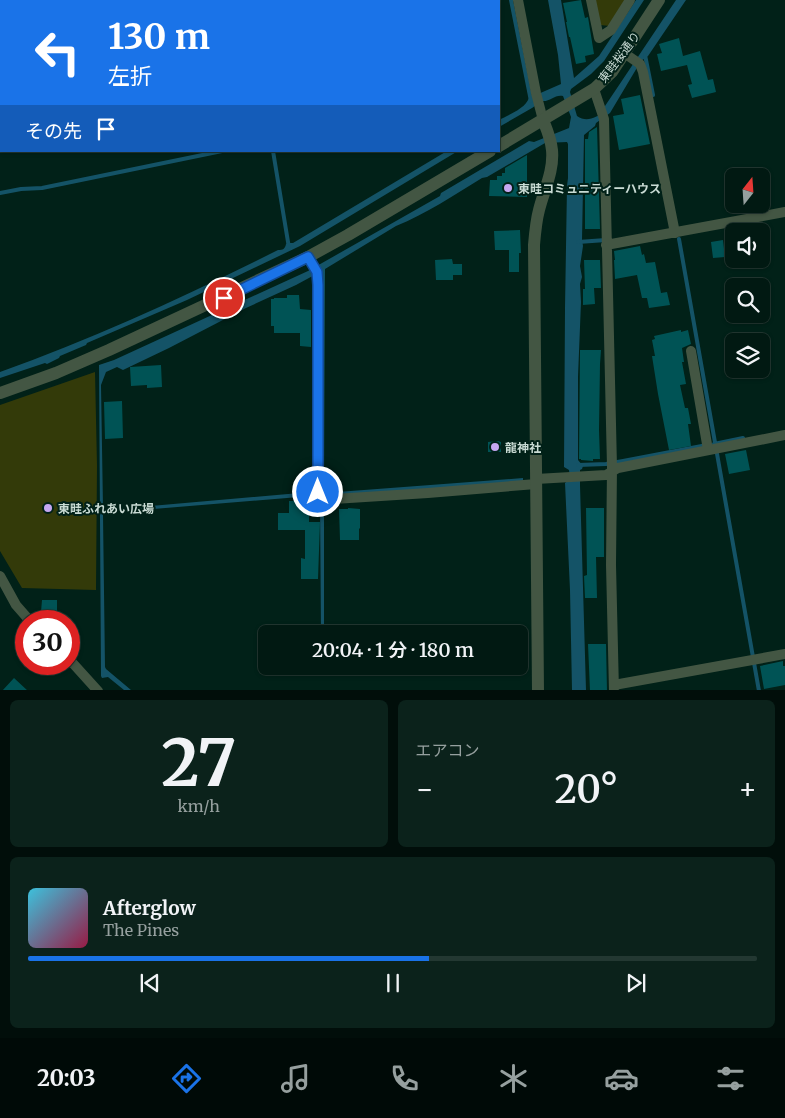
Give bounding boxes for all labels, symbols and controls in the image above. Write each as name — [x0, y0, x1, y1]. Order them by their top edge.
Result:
text: 130 m — [108, 15, 210, 59]
icon: left — [25, 20, 90, 85]
street label: 東畦桜通り — [595, 29, 643, 85]
text: 左折 — [108, 62, 152, 90]
icon: arrive — [92, 115, 120, 143]
text: その先 — [25, 119, 82, 143]
north arrow — [725, 168, 770, 212]
map controls — [725, 168, 770, 378]
place label: 東畦コミュニティーハウス — [518, 181, 661, 196]
marker: 東畦コミュニティーハウス — [502, 182, 514, 194]
button: sound — [725, 223, 770, 268]
pin — [203, 277, 245, 319]
button: search — [725, 278, 770, 323]
icon: arrive — [210, 284, 238, 312]
button: layers — [725, 333, 770, 378]
place label: 龍神社 — [505, 440, 541, 455]
marker: 龍神社 — [489, 441, 501, 453]
position arrow — [291, 465, 343, 517]
place label: 東畦ふれあい広場 — [58, 501, 154, 516]
marker: 東畦ふれあい広場 — [42, 502, 54, 514]
speed limit sign: 30 — [15, 610, 80, 675]
text: 20:04 · 1 分 · 180 m — [312, 638, 474, 662]
text: 27 — [161, 722, 236, 804]
text: エアコン — [416, 740, 480, 760]
text: 20° — [555, 766, 618, 813]
text: − — [416, 771, 434, 807]
text: + — [738, 771, 757, 807]
text: km/h — [178, 796, 220, 816]
text: Afterglow — [103, 896, 196, 920]
text: The Pines — [103, 920, 179, 940]
icon: previous — [136, 969, 164, 997]
icon: pause — [379, 969, 407, 997]
icon: next — [622, 969, 650, 997]
icon: directions — [169, 1061, 204, 1096]
icon: music — [278, 1061, 313, 1096]
icon: phone — [387, 1061, 422, 1096]
icon: climate — [496, 1061, 531, 1096]
icon: car — [604, 1061, 639, 1096]
icon: filters — [713, 1061, 748, 1096]
text: 20:03 — [37, 1064, 96, 1092]

